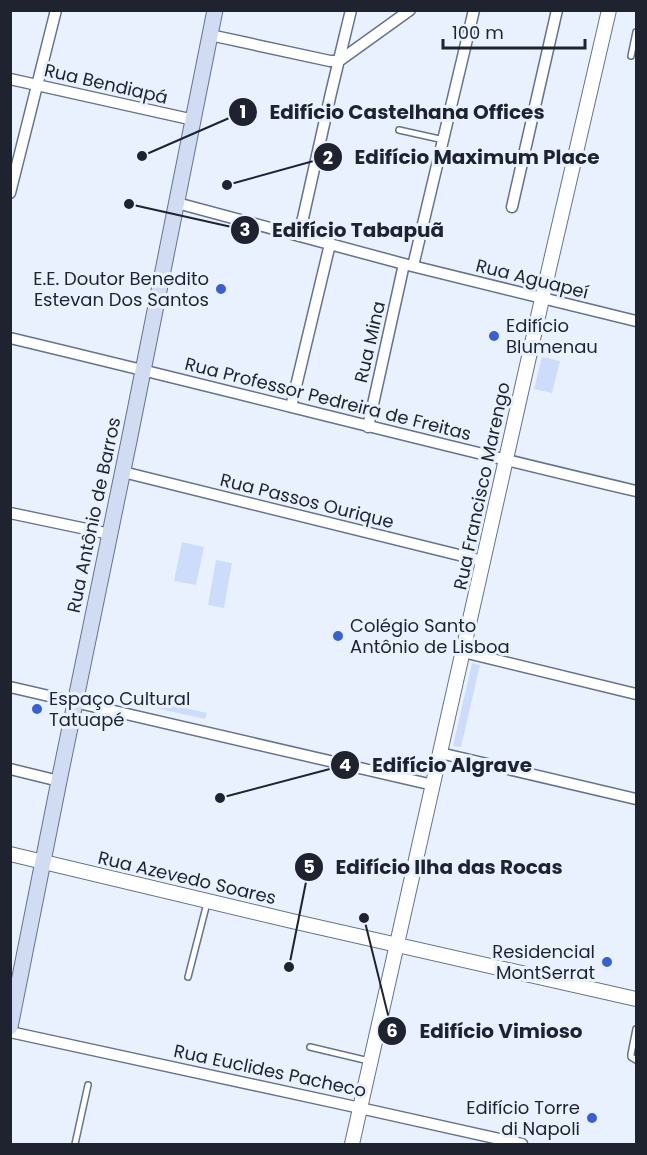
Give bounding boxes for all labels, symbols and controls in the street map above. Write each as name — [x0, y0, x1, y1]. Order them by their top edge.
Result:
scale bar — [443, 12, 586, 50]
text: 100 m — [452, 20, 504, 45]
street label: Rua Bendiapá — [42, 57, 170, 110]
callout: Edifício Castelhana Offices — [228, 93, 557, 131]
text: Edifício Castelhana Offices — [269, 98, 545, 126]
text: 1 — [240, 99, 246, 124]
callout: Edifício Maximum Place — [313, 138, 612, 176]
text: Edifício Maximum Place — [355, 143, 599, 171]
text: 2 — [323, 145, 333, 170]
callout: Edifício Tabapuã — [230, 211, 456, 249]
text: Edifício Tabapuã — [272, 216, 444, 244]
text: 3 — [240, 217, 250, 242]
street label: Rua Aguapeí — [473, 252, 591, 305]
place label: E.E. Doutor Benedito Estevan Dos Santos — [33, 266, 209, 312]
marker: E.E. Doutor Benedito Estevan Dos Santos — [214, 282, 228, 296]
street label: Rua Mina — [348, 299, 391, 385]
place label: Edifício Blumenau — [506, 313, 598, 359]
marker: Edifício Blumenau — [487, 329, 501, 343]
street label: Rua Professor Pedreira de Freitas — [182, 351, 474, 446]
street label: Rua Francisco Marengo — [447, 380, 516, 592]
street label: Rua Antônio de Barros — [61, 415, 126, 615]
street label: Rua Passos Ourique — [218, 467, 397, 534]
place label: Colégio Santo Antônio de Lisboa — [350, 613, 510, 659]
marker: Colégio Santo Antônio de Lisboa — [331, 629, 345, 643]
place label: Espaço Cultural Tatuapé — [49, 686, 190, 732]
marker: Espaço Cultural Tatuapé — [30, 702, 44, 716]
callout: Edifício Algrave — [330, 746, 544, 784]
text: Edifício Algrave — [372, 751, 532, 779]
text: 4 — [339, 752, 351, 777]
street label: Rua Azevedo Soares — [96, 845, 279, 910]
callout: Edifício Ilha das Rocas — [294, 848, 575, 886]
text: Edifício Ilha das Rocas — [335, 853, 563, 881]
text: 5 — [303, 854, 315, 879]
place label: Residencial MontSerrat — [492, 939, 595, 985]
marker: Residencial MontSerrat — [600, 955, 614, 969]
callout: Edifício Vimioso — [377, 1012, 595, 1050]
text: Edifício Vimioso — [419, 1017, 583, 1045]
text: 6 — [386, 1018, 398, 1043]
street label: Rua Euclides Pacheco — [172, 1038, 369, 1103]
place label: Edifício Torre di Napoli — [466, 1095, 580, 1141]
marker: Edifício Torre di Napoli — [585, 1111, 599, 1125]

